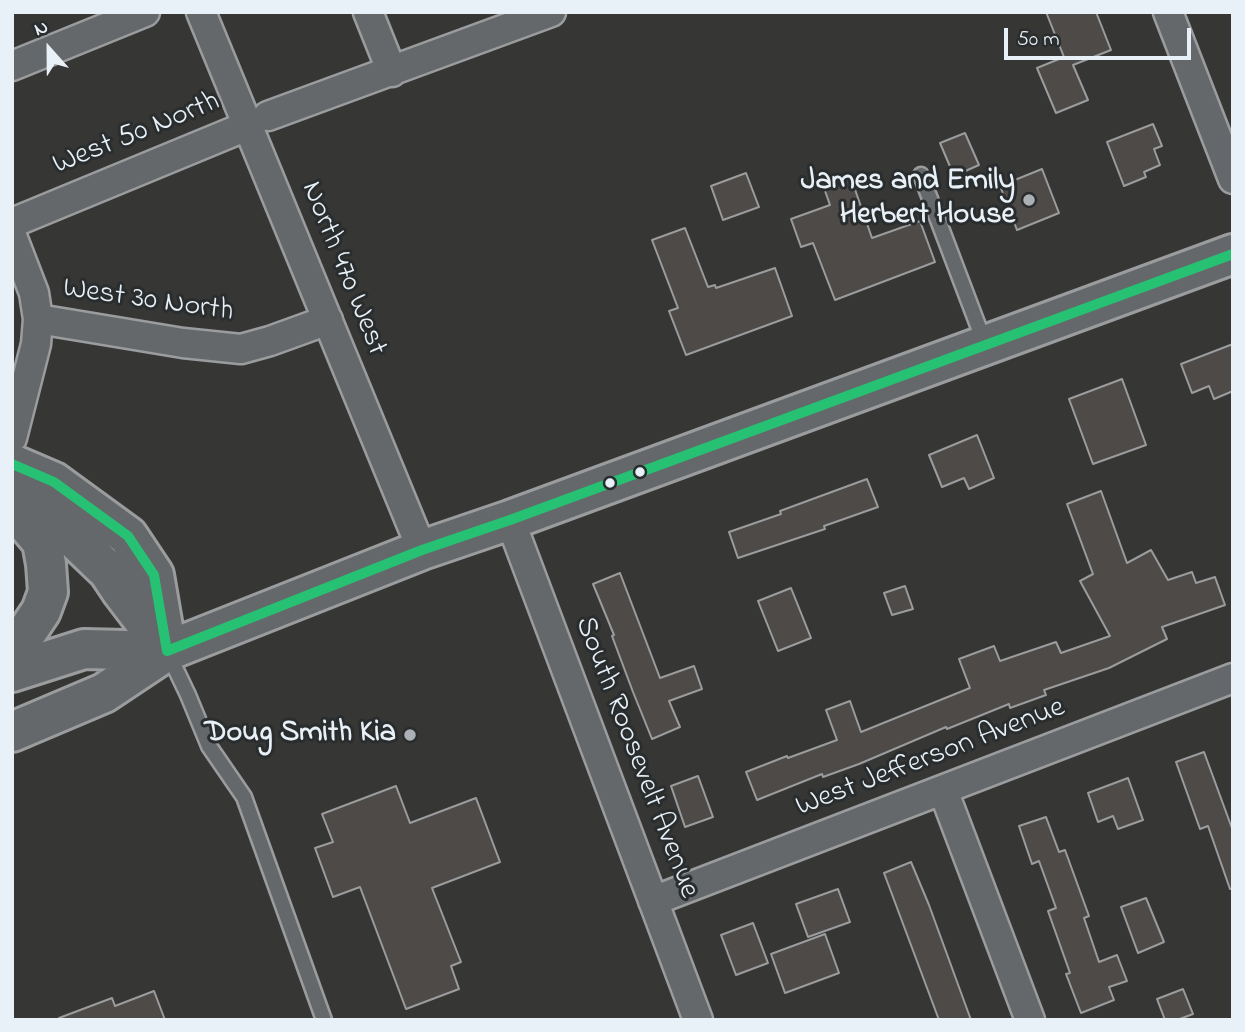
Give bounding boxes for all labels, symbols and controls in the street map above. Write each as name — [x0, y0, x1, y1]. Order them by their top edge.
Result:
north arrow — [14, 14, 84, 84]
text: N — [30, 14, 52, 44]
scale bar — [1007, 14, 1194, 58]
text: 50 m — [1017, 25, 1060, 55]
street label: West 50 North — [48, 85, 226, 185]
place label: James and Emily Herbert House — [801, 165, 1015, 235]
street label: North 470 West — [291, 177, 393, 361]
marker: James and Emily Herbert House — [1021, 192, 1037, 208]
street label: West 30 North — [60, 272, 236, 332]
unlabelled marker — [633, 465, 647, 479]
unlabelled marker — [603, 476, 617, 490]
street label: South Roosevelt Avenue — [565, 612, 705, 904]
street label: West Jefferson Avenue — [792, 691, 1070, 827]
place label: Doug Smith Kia — [204, 717, 396, 753]
marker: Doug Smith Kia — [402, 727, 418, 743]

